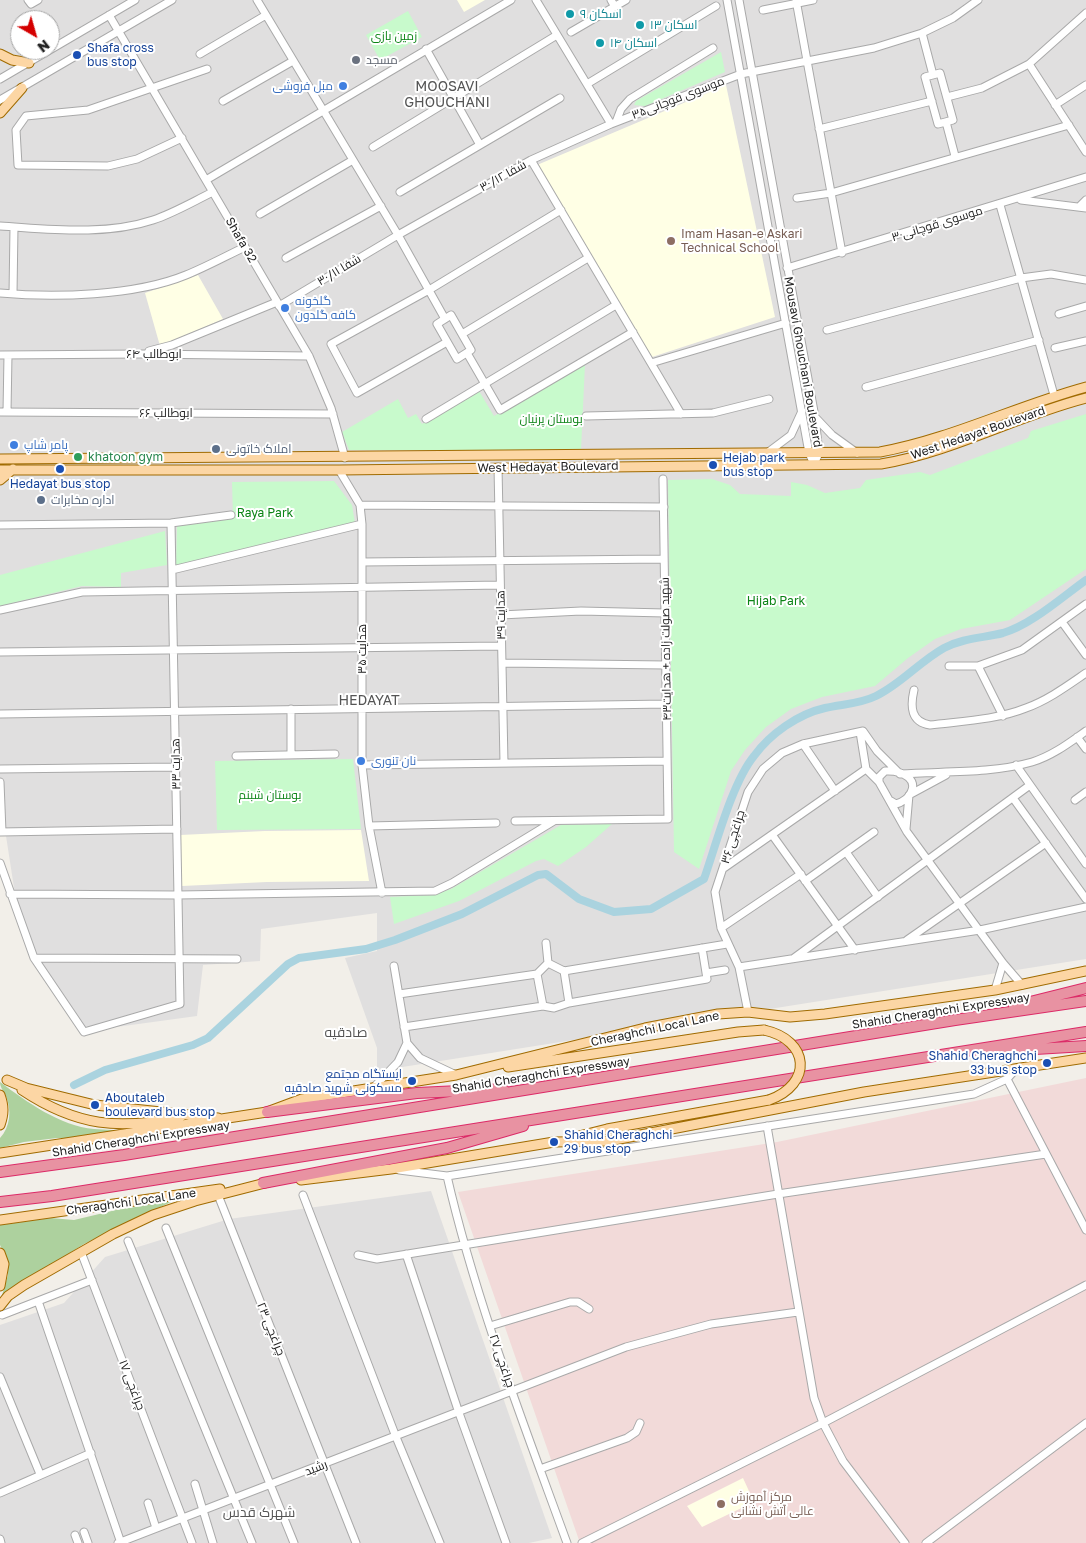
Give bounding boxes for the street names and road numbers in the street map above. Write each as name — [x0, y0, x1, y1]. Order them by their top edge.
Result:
street label: موسوی قوچانی۳۵ — [630, 74, 726, 122]
street label: شفا ۳۰/۱۲ — [477, 157, 529, 195]
street label: موسوی قوچانی۳۰ — [890, 203, 984, 245]
street label: Shafa 32 — [222, 215, 260, 265]
street label: شفا ۳۰/۱۱ — [315, 251, 363, 289]
street label: Mousavi Ghouchani Boulevard — [781, 275, 825, 449]
street label: ابوطالب ۶۴ — [126, 347, 182, 361]
street label: West Hedayat Boulevard — [909, 403, 1047, 463]
street label: ابوطالب ۶۶ — [139, 406, 193, 420]
street label: West Hedayat Boulevard — [477, 459, 619, 475]
street label: شهید صولت زاده + هدایت۴۳ — [658, 577, 674, 721]
street label: هدایت ۳۹ — [493, 590, 509, 640]
street label: هدایت ۳۵ — [355, 624, 369, 674]
street label: هدایت ۳۳ — [168, 738, 184, 790]
street label: چراغچی ۳۶ — [718, 808, 748, 866]
street label: Shahid Cheraghchi Expressway — [851, 990, 1031, 1032]
street label: Cheraghchi Local Lane — [589, 1008, 721, 1050]
street label: Shahid Cheraghchi Expressway — [451, 1054, 631, 1096]
street label: Shahid Cheraghchi Expressway — [51, 1118, 231, 1160]
street label: Cheraghchi Local Lane — [65, 1186, 197, 1218]
street label: چراغچی ۲۳ — [254, 1300, 288, 1358]
street label: چراغچی ۲۷ — [486, 1333, 518, 1389]
street label: چراغچی ۱۷ — [116, 1358, 148, 1412]
street label: رشید — [303, 1457, 329, 1479]

